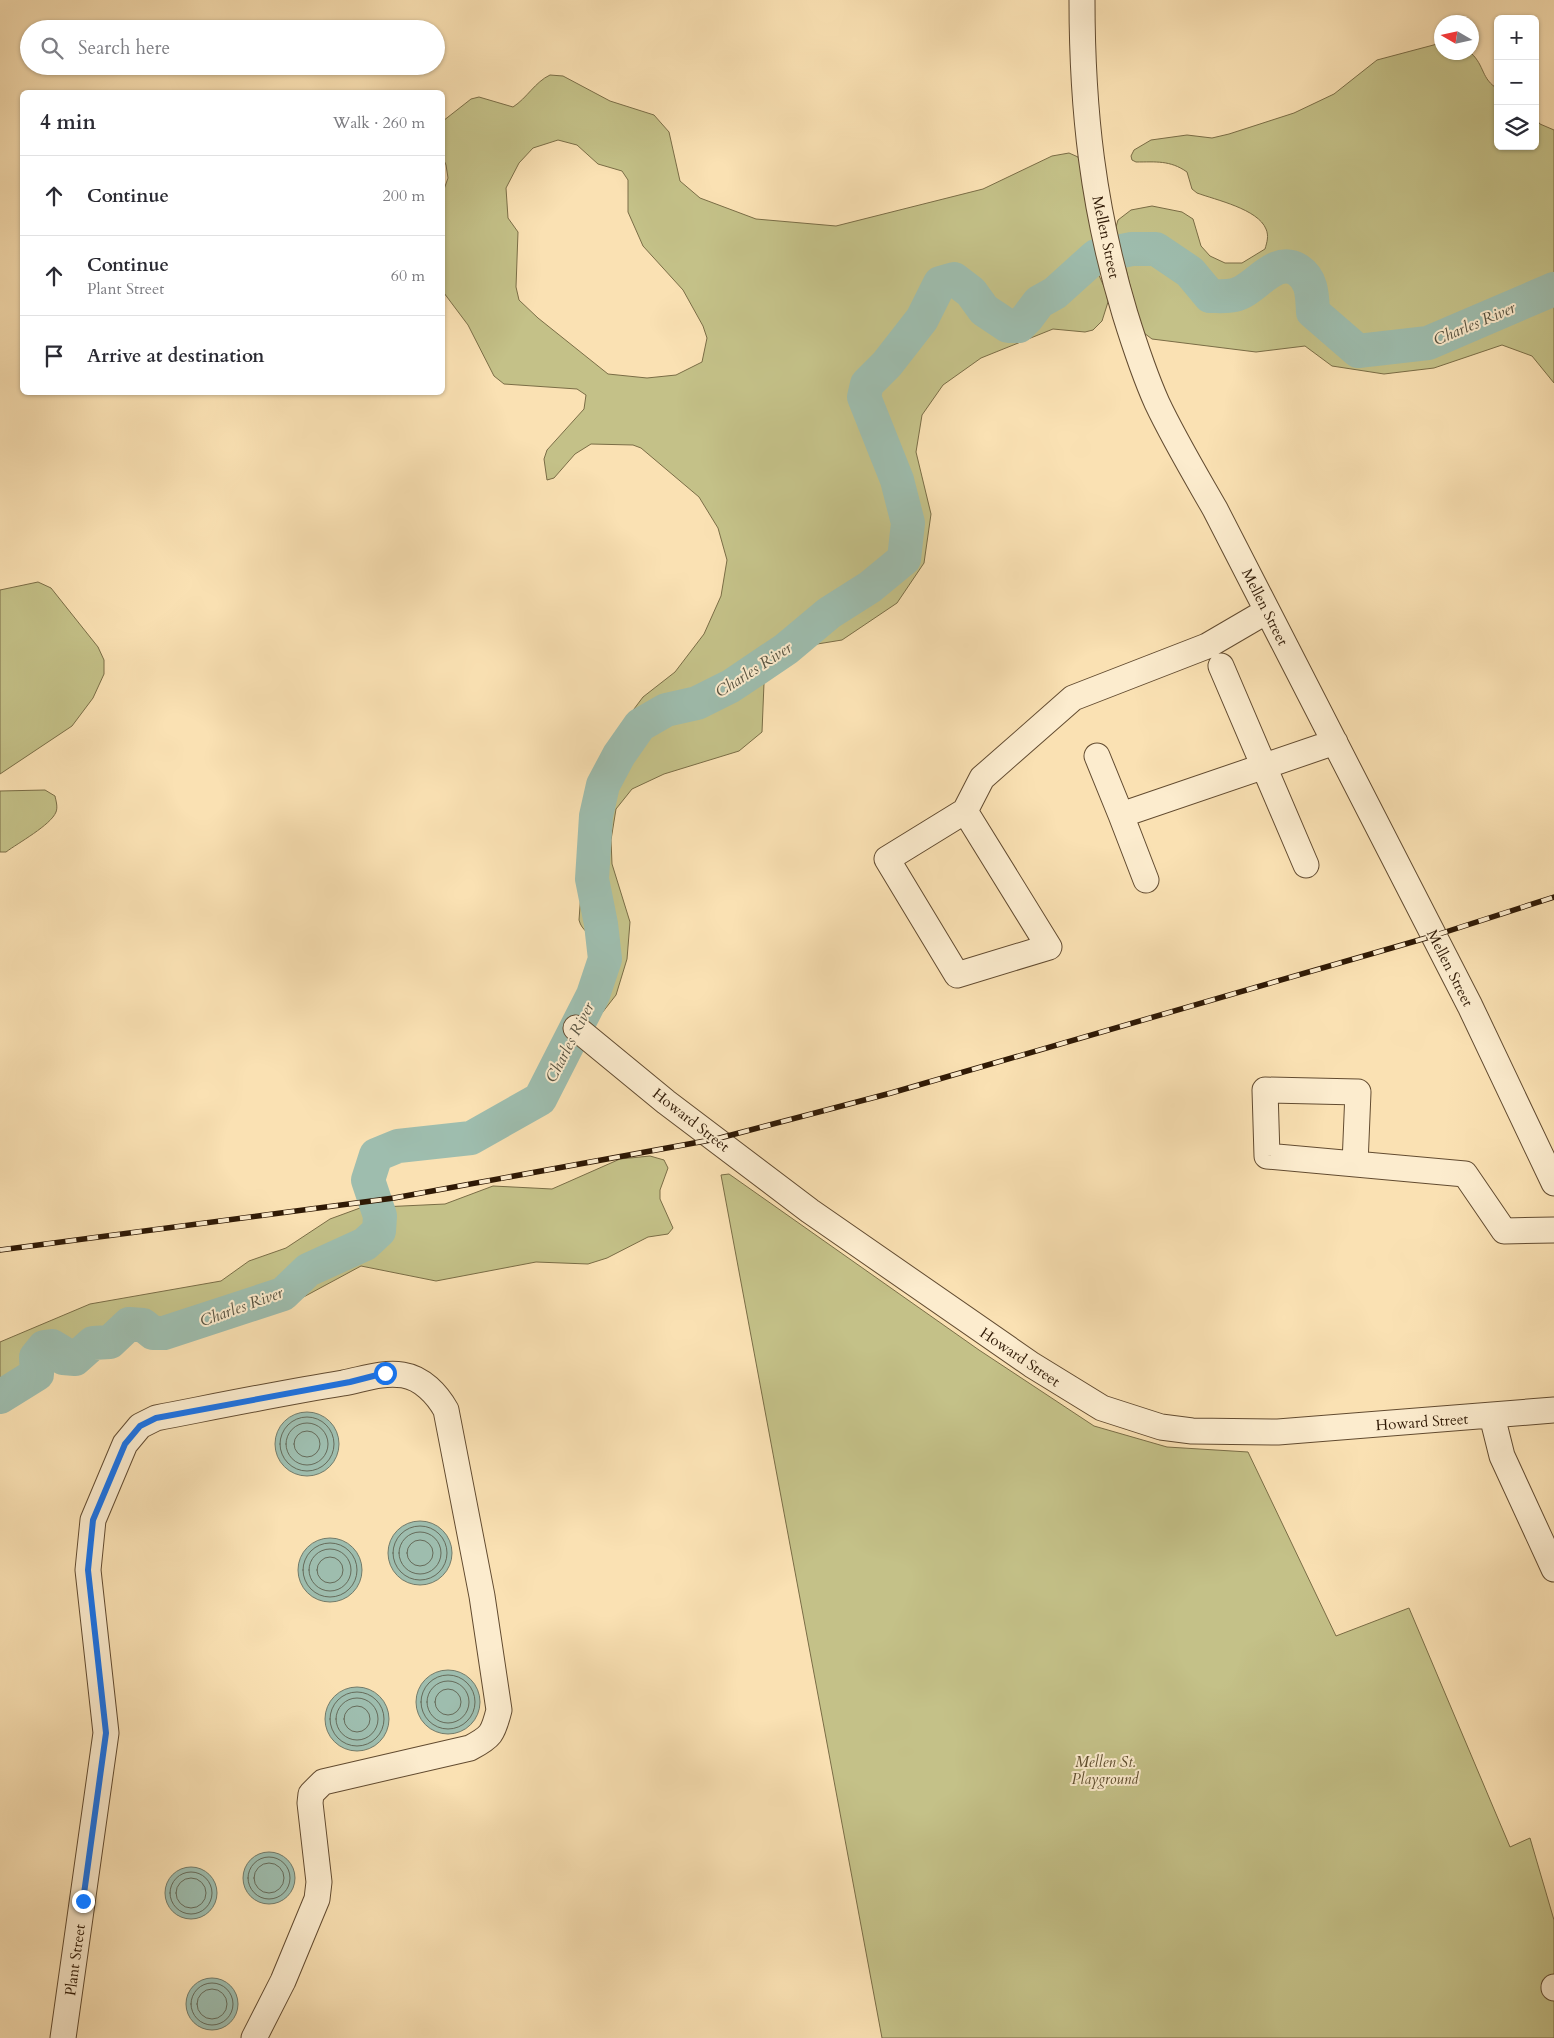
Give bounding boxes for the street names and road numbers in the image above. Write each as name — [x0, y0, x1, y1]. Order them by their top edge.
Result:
street label: Mellen Street — [1087, 194, 1125, 280]
street label: Mellen Street — [1237, 565, 1293, 649]
street label: Mellen Street — [1422, 926, 1478, 1010]
street label: Howard Street — [648, 1084, 734, 1157]
street label: Howard Street — [976, 1323, 1064, 1391]
street label: Howard Street — [1375, 1409, 1469, 1435]
street label: Plant Street — [60, 1922, 90, 1997]

